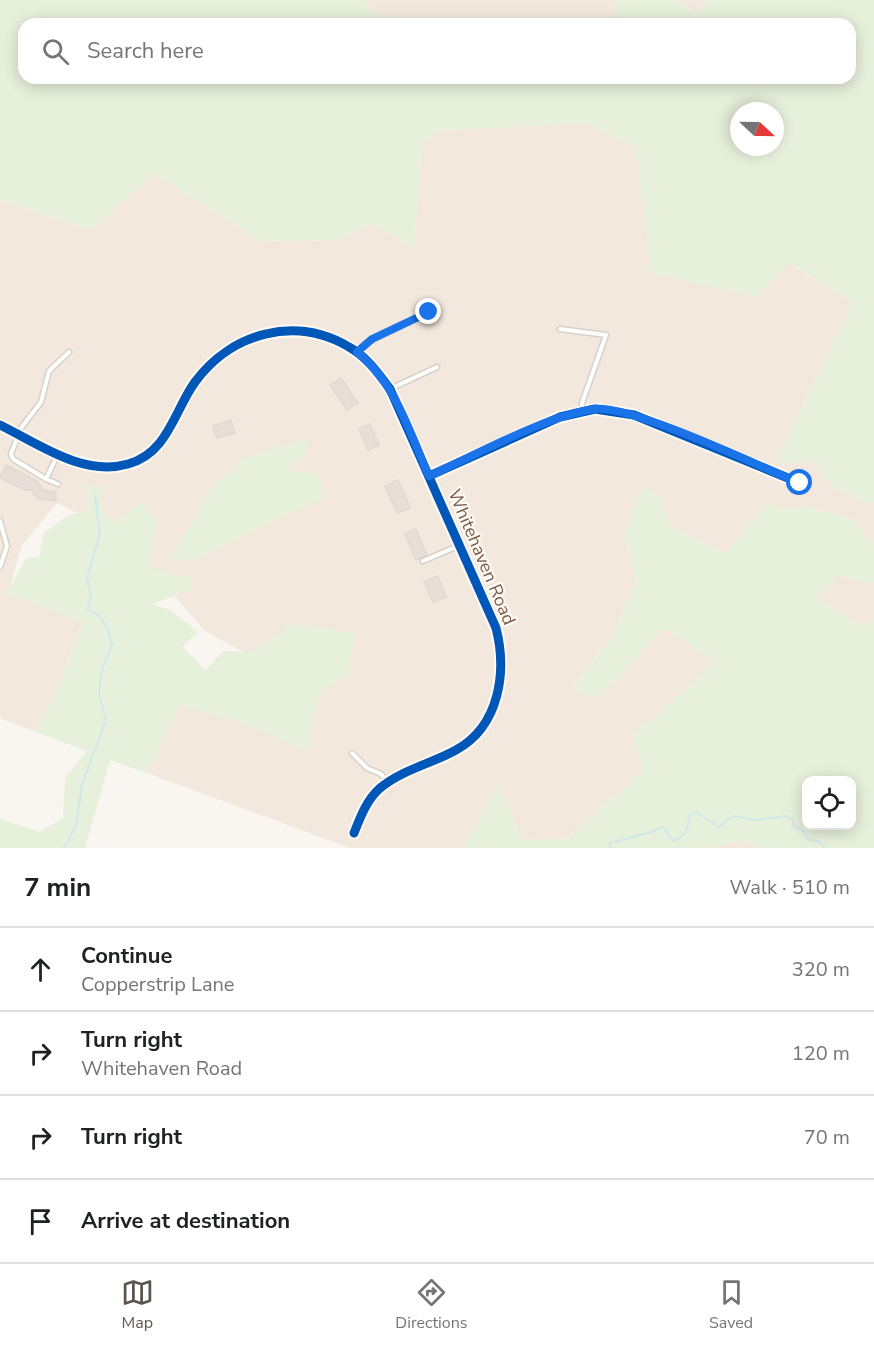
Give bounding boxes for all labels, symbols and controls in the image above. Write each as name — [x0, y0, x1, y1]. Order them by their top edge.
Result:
search box — [18, 18, 856, 84]
icon: search — [39, 35, 72, 68]
text: Search here — [87, 36, 204, 66]
north arrow — [730, 102, 784, 156]
route end — [415, 298, 441, 324]
route start — [786, 469, 812, 495]
street label: Whitehaven Road — [443, 486, 521, 628]
map controls — [802, 776, 856, 830]
button: locate — [802, 776, 856, 830]
text: 7 min — [24, 870, 91, 905]
text: Walk · 510 m — [730, 874, 850, 901]
text: Continue — [81, 941, 172, 971]
icon: ahead — [24, 953, 57, 986]
text: 320 m — [792, 956, 850, 983]
text: Copperstrip Lane — [81, 971, 234, 998]
text: Turn right — [81, 1025, 182, 1055]
icon: right — [24, 1037, 57, 1070]
text: 120 m — [792, 1040, 850, 1067]
text: Whitehaven Road — [81, 1055, 242, 1082]
icon: right — [24, 1121, 57, 1154]
text: Turn right — [81, 1122, 182, 1152]
text: 70 m — [804, 1124, 850, 1151]
icon: arrive — [24, 1205, 57, 1238]
text: Arrive at destination — [81, 1206, 290, 1236]
tab: Map — [121, 1276, 154, 1334]
tab: Directions — [395, 1276, 467, 1334]
tab: Saved — [709, 1276, 753, 1334]

